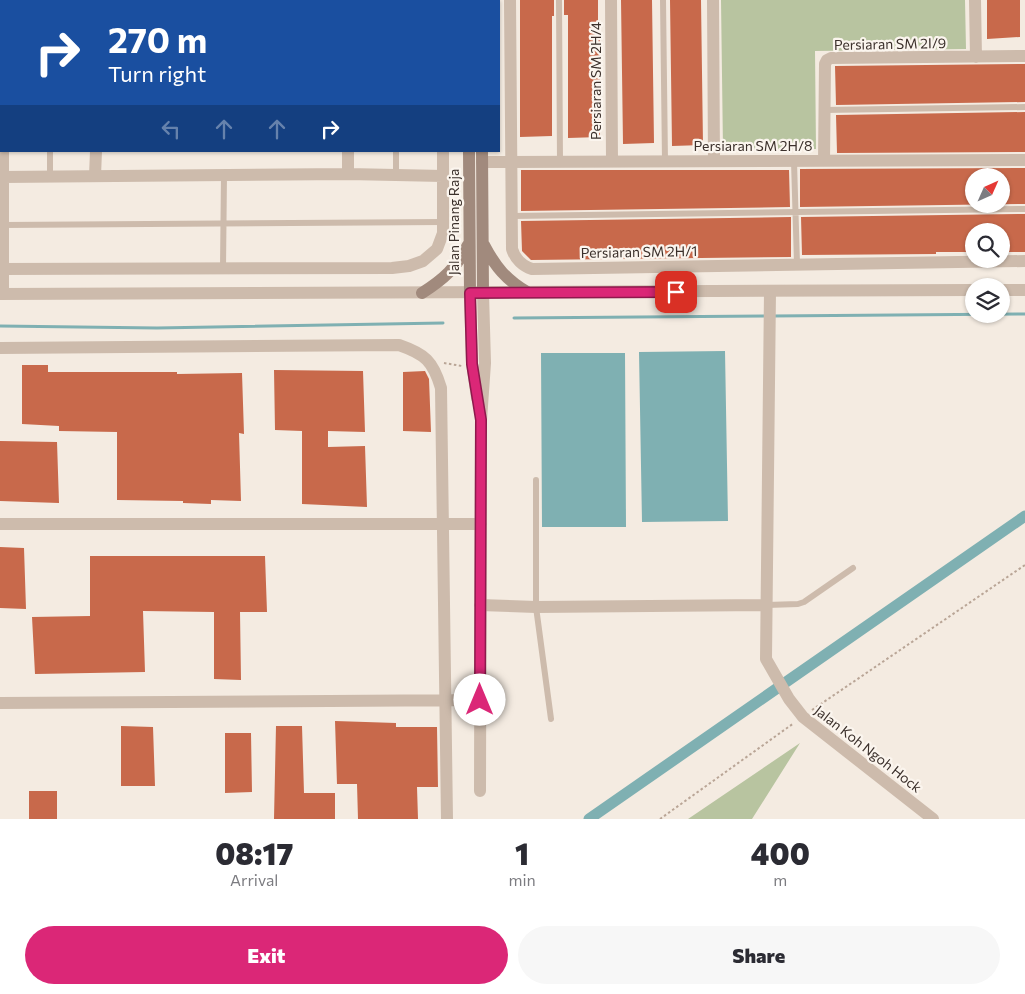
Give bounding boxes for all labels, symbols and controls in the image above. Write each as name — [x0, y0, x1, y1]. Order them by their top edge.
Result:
text: 270 m — [108, 17, 207, 60]
icon: right — [25, 20, 90, 85]
street label: Persiaran SM 2H/4 — [587, 21, 604, 140]
street label: Persiaran SM 2I/9 — [834, 34, 946, 53]
text: Turn right — [108, 60, 206, 87]
icon: left — [157, 115, 185, 143]
icon: ahead — [210, 115, 238, 143]
icon: ahead — [263, 115, 291, 143]
icon: right — [316, 115, 344, 143]
street label: Persiaran SM 2H/8 — [694, 137, 812, 154]
north arrow — [965, 168, 1010, 212]
map controls — [965, 168, 1010, 323]
street label: Jalan Pinang Raja — [445, 169, 462, 275]
button: search — [965, 223, 1010, 268]
street label: Persiaran SM 2H/1 — [580, 242, 698, 261]
pin — [655, 271, 697, 313]
icon: arrive — [662, 278, 690, 306]
button: layers — [965, 278, 1010, 323]
position arrow — [453, 673, 505, 725]
street label: Jalan Koh Ngoh Hock — [811, 701, 926, 796]
text: 08:17 — [215, 834, 293, 871]
text: 1 — [515, 834, 529, 871]
text: 400 — [751, 834, 810, 871]
text: Arrival — [230, 870, 278, 889]
text: min — [508, 870, 536, 889]
text: m — [773, 870, 787, 889]
button: Exit — [25, 926, 508, 984]
button: Share — [518, 926, 1000, 984]

